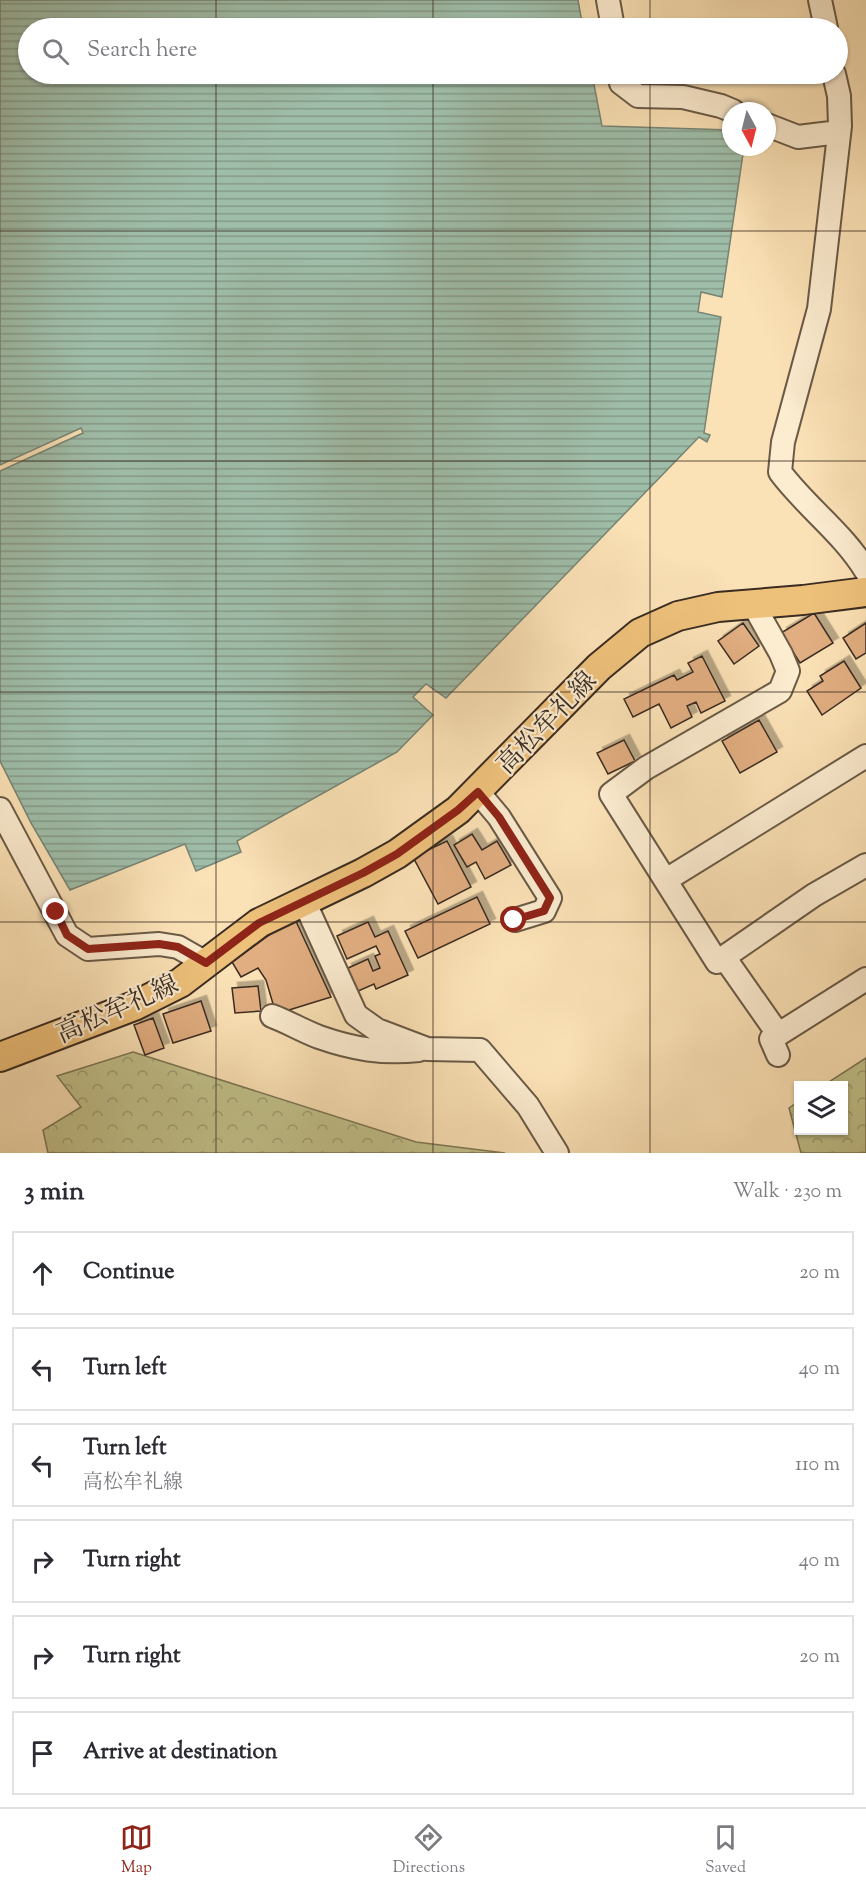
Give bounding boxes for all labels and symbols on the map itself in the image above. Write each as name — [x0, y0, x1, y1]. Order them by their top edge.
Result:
north arrow — [722, 102, 776, 156]
street label: 高松牟礼線 — [489, 664, 606, 783]
route end — [42, 898, 68, 924]
route start — [500, 906, 526, 932]
street label: 高松牟礼線 — [51, 967, 185, 1054]

